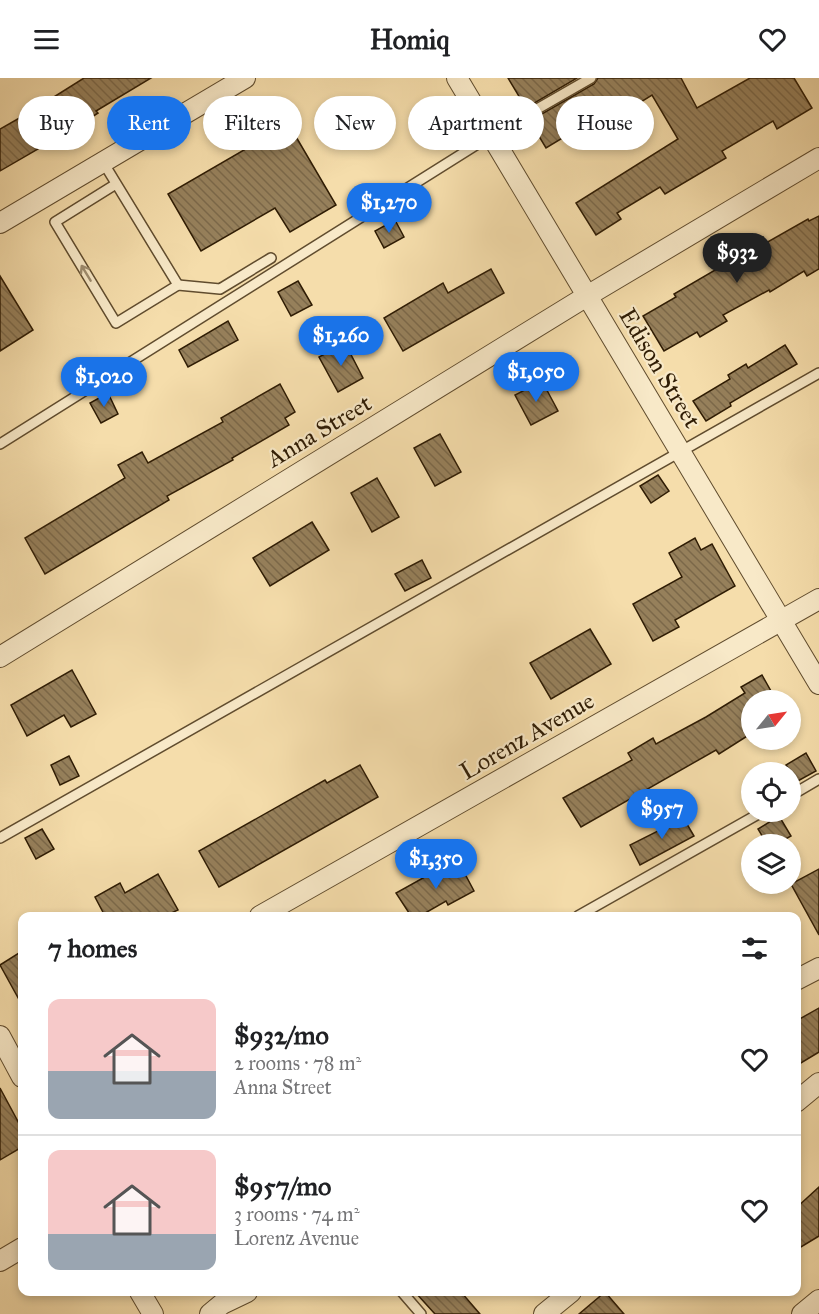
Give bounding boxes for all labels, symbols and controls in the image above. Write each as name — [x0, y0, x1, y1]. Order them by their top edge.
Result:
icon: menu — [30, 23, 63, 56]
text: Homiq — [370, 23, 449, 56]
icon: heart — [756, 23, 789, 56]
chip: Buy — [18, 96, 95, 150]
chip: Rent — [107, 96, 191, 150]
chip: Filters — [203, 96, 302, 150]
chip: New — [314, 96, 396, 150]
chip: Apartment — [408, 96, 544, 150]
chip: House — [556, 96, 654, 150]
pin: $1,270 — [340, 183, 438, 234]
text: $1,270 — [361, 190, 417, 214]
pin: $932 — [701, 233, 773, 284]
text: $932 — [717, 240, 757, 264]
one-way arrow — [79, 265, 91, 282]
street label: Edison Street — [612, 303, 708, 434]
pin: $1,260 — [292, 316, 390, 367]
text: $1,260 — [313, 323, 369, 347]
pin: $1,050 — [487, 352, 585, 403]
pin: $1,020 — [55, 357, 153, 408]
text: $1,050 — [507, 359, 565, 383]
text: $1,020 — [75, 364, 133, 388]
street label: Anna Street — [260, 388, 377, 475]
street label: Lorenz Avenue — [455, 685, 599, 787]
north arrow — [741, 690, 801, 750]
map controls — [741, 690, 801, 894]
button: locate — [741, 762, 801, 822]
pin: $957 — [626, 789, 698, 840]
text: $957 — [641, 796, 683, 820]
button: layers — [741, 834, 801, 894]
pin: $1,350 — [387, 839, 485, 890]
text: $1,350 — [409, 846, 463, 870]
text: 7 homes — [48, 932, 137, 964]
icon: filters — [738, 932, 771, 965]
text: $932/mo — [234, 1019, 329, 1051]
icon: home — [96, 1023, 168, 1095]
icon: heart — [738, 1043, 771, 1076]
text: 2 rooms · 78 m² — [234, 1051, 361, 1075]
text: Anna Street — [234, 1075, 332, 1099]
text: $957/mo — [234, 1170, 331, 1202]
icon: home — [96, 1174, 168, 1246]
icon: heart — [738, 1194, 771, 1227]
text: 3 rooms · 74 m² — [234, 1202, 359, 1226]
text: Lorenz Avenue — [234, 1226, 359, 1250]

